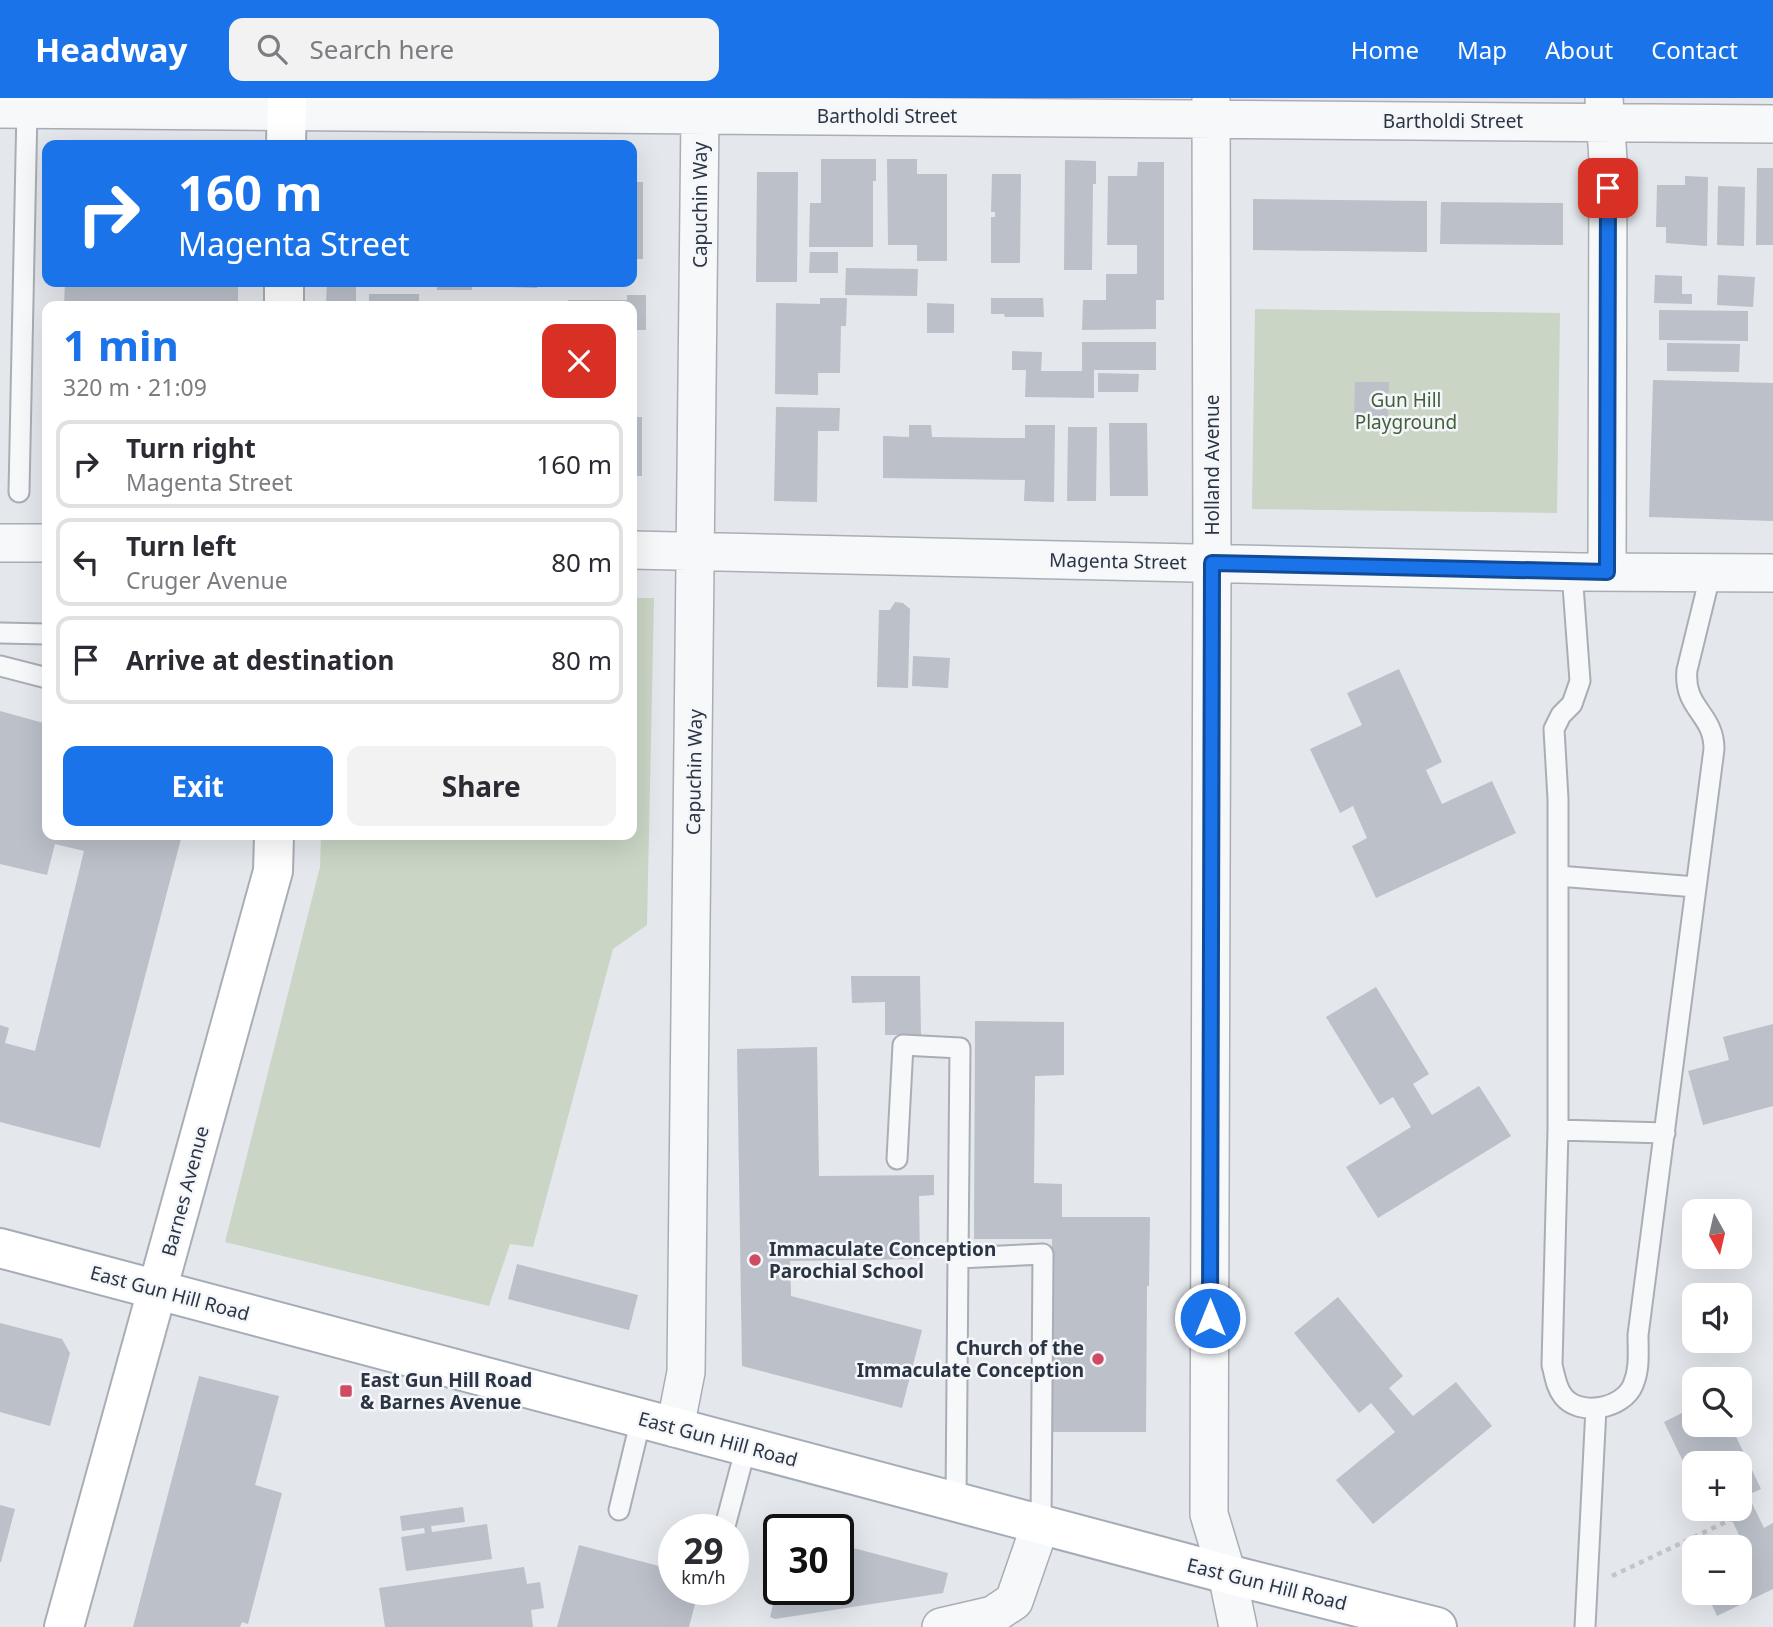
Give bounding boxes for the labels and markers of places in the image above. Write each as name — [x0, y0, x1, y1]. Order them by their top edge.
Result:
pin — [1578, 158, 1638, 218]
place label: Immaculate Conception Parochial School — [769, 1236, 996, 1284]
marker: Immaculate Conception Parochial School — [747, 1252, 763, 1268]
place label: Church of the Immaculate Conception — [857, 1335, 1084, 1383]
marker: Church of the Immaculate Conception — [1090, 1351, 1106, 1367]
place label: East Gun Hill Road & Barnes Avenue — [360, 1367, 532, 1415]
marker: East Gun Hill Road & Barnes Avenue — [338, 1383, 354, 1399]

